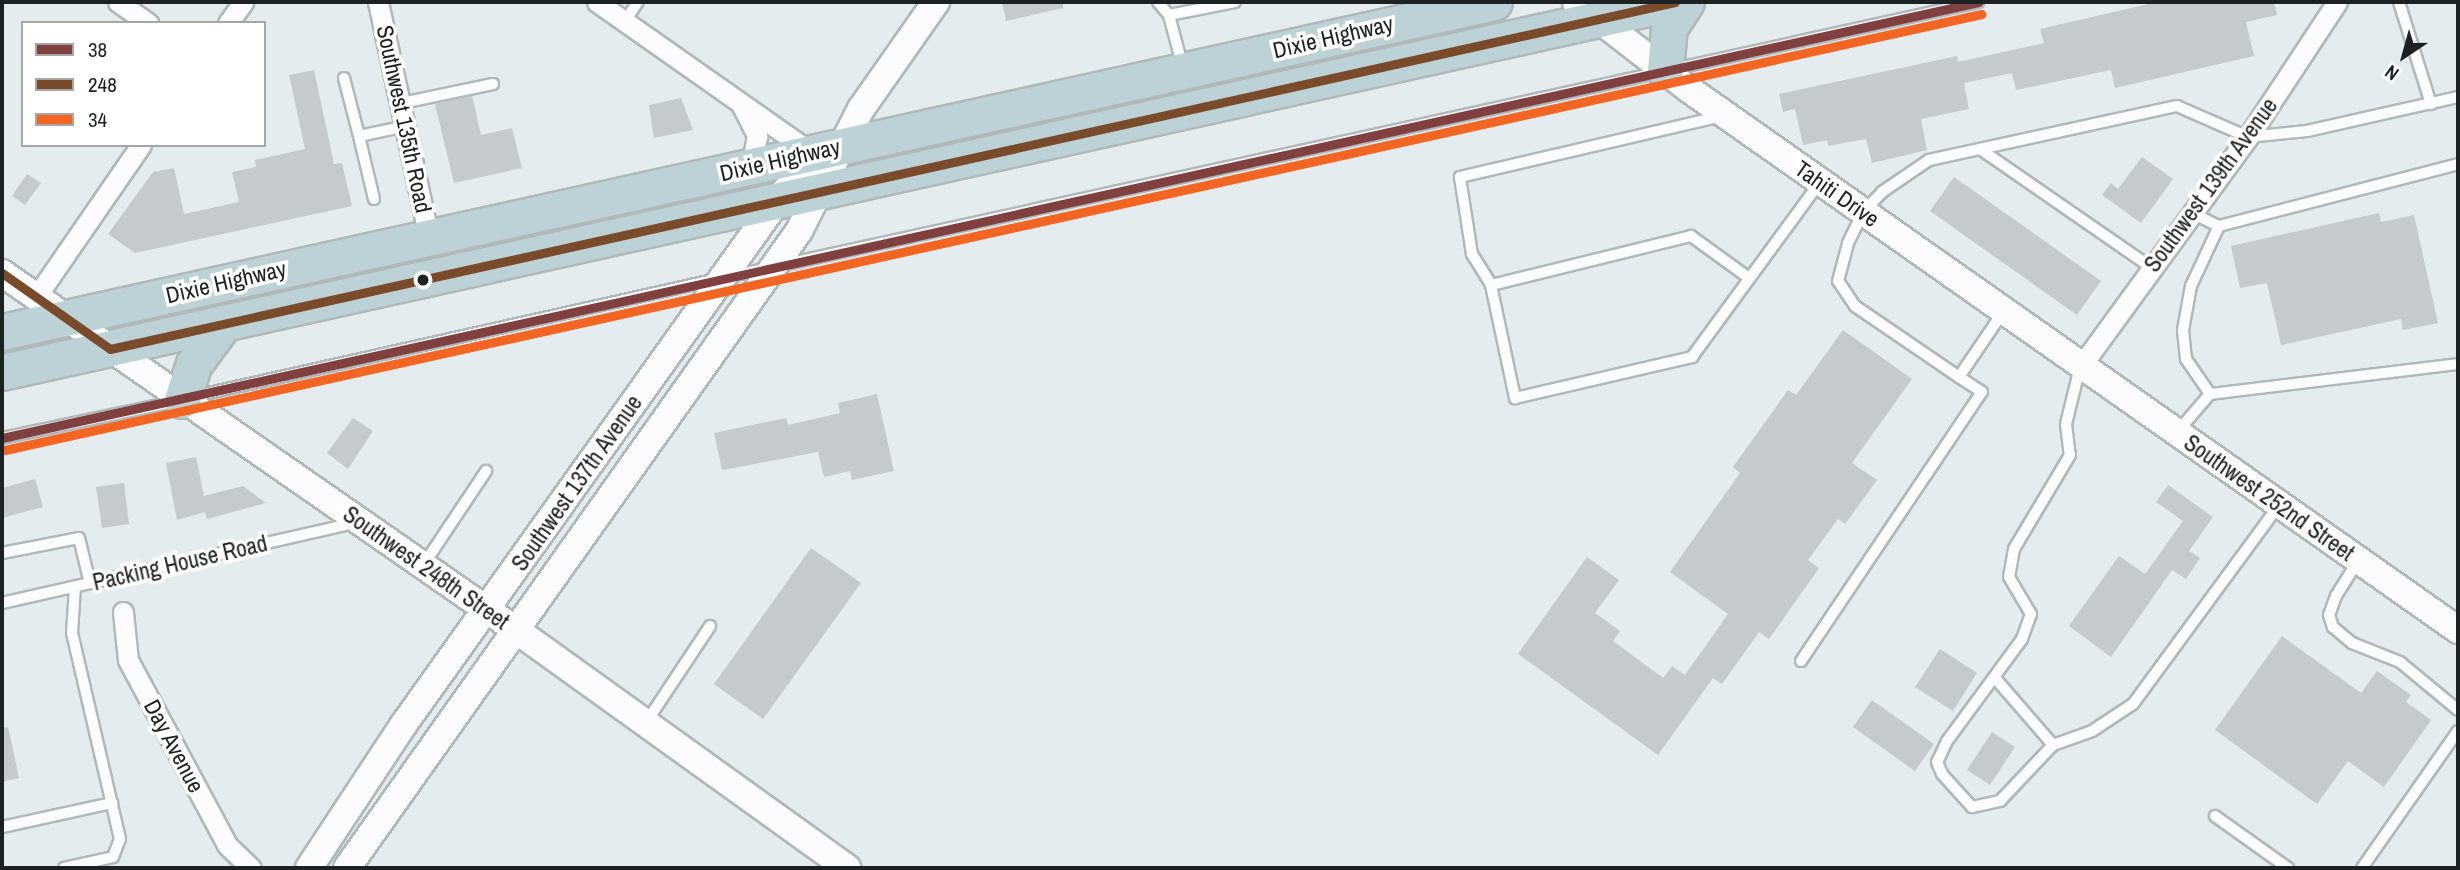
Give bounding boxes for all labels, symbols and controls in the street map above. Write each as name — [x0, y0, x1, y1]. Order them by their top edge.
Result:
street label: Dixie Highway — [1270, 10, 1396, 64]
legend — [21, 21, 266, 147]
north arrow — [2369, 21, 2439, 91]
street label: Southwest 135th Road — [371, 23, 437, 215]
text: 38 — [88, 35, 107, 64]
text: N — [2379, 59, 2404, 87]
text: 248 — [88, 70, 117, 99]
street label: Southwest 139th Avenue — [2138, 92, 2284, 278]
text: 34 — [88, 105, 107, 134]
street label: Dixie Highway — [717, 133, 843, 187]
street label: Tahiti Drive — [1789, 155, 1885, 233]
street label: Dixie Highway — [163, 255, 289, 309]
unlabelled marker — [416, 273, 430, 287]
street label: Southwest 137th Avenue — [506, 389, 648, 577]
street label: Southwest 252nd Street — [2179, 429, 2359, 567]
street label: Southwest 248th Street — [338, 500, 514, 636]
street label: Packing House Road — [90, 530, 270, 596]
street label: Day Avenue — [138, 694, 210, 798]

